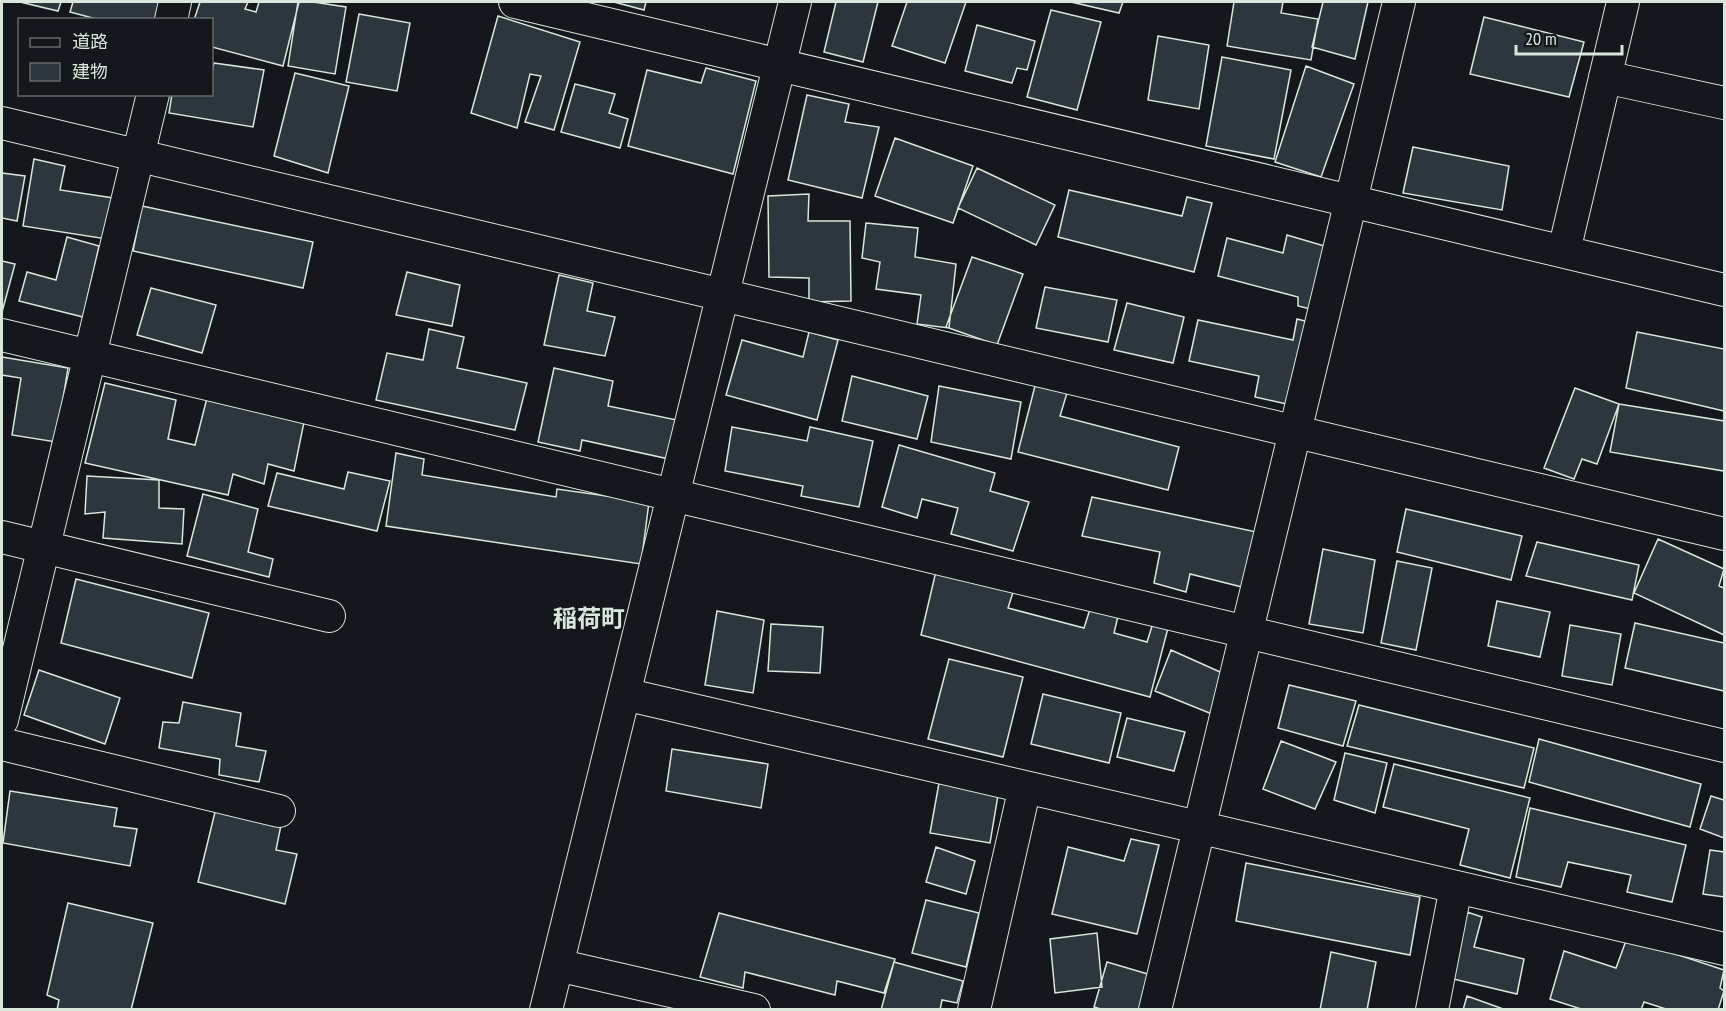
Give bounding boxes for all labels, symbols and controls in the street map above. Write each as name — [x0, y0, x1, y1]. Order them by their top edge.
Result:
legend — [18, 18, 213, 96]
scale bar — [1516, 18, 1622, 56]
text: 20 m — [1525, 27, 1557, 50]
text: 道路 — [72, 30, 108, 53]
text: 建物 — [72, 60, 108, 83]
district label: 稲荷町 — [553, 603, 625, 634]

